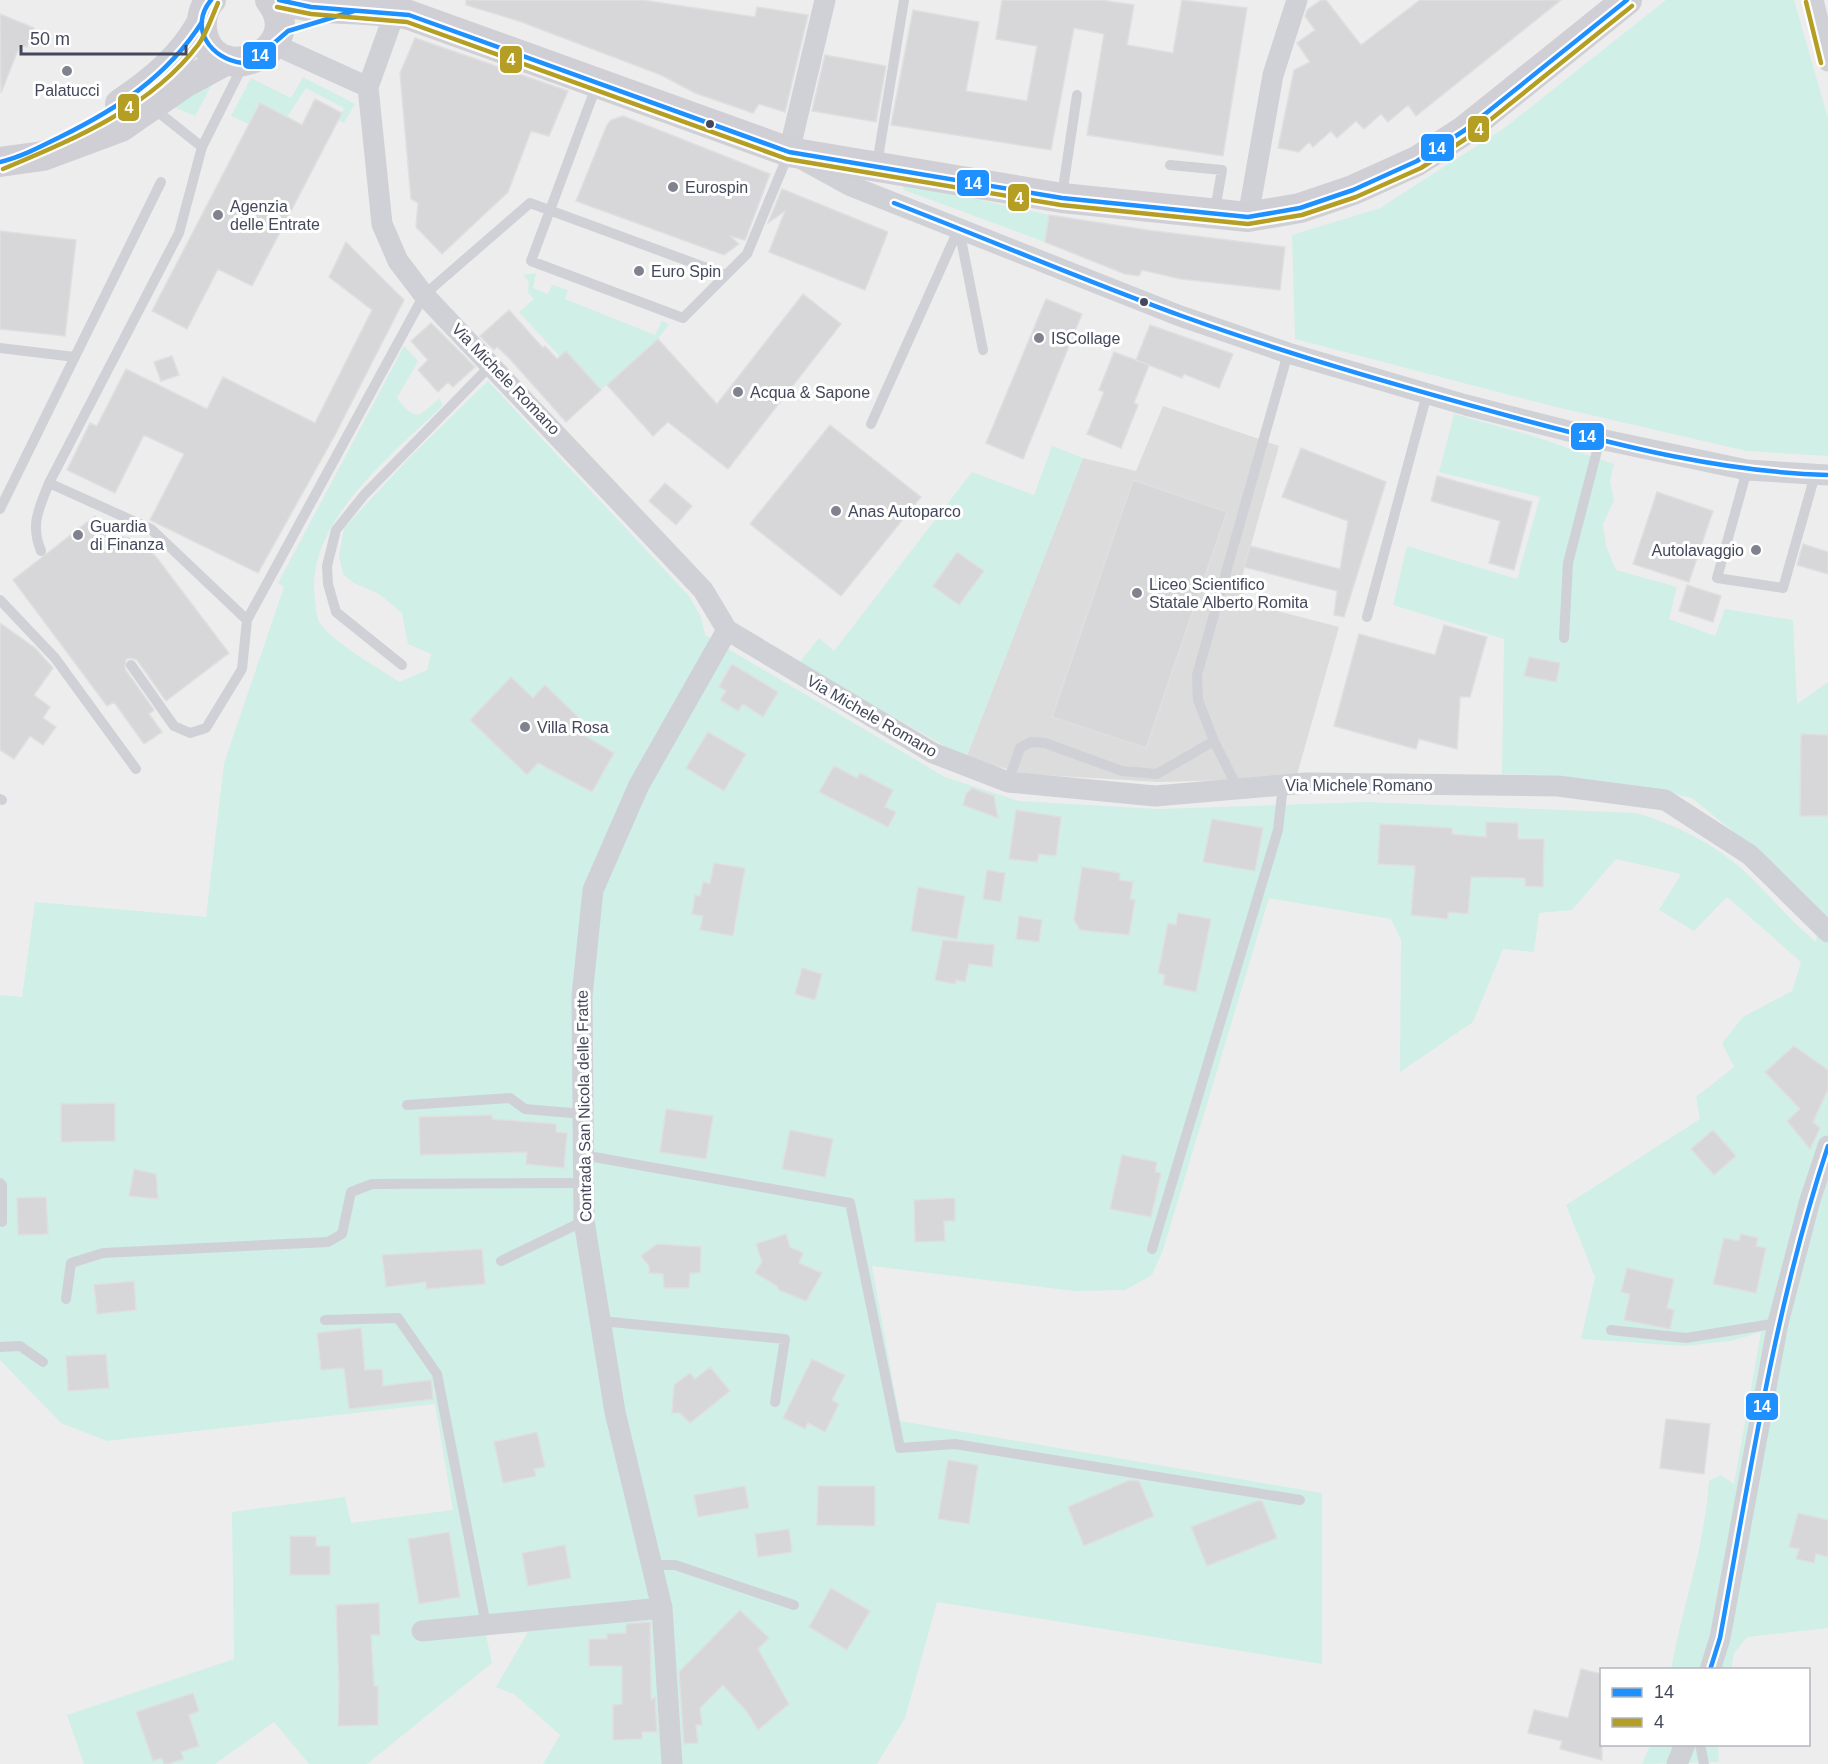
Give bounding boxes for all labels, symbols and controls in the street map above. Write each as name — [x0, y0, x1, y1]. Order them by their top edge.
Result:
scale bar — [21, 18, 186, 56]
text: 50 m — [30, 29, 70, 49]
line badge: 14 — [242, 41, 277, 70]
line badge: 4 — [499, 45, 523, 74]
text: 14 — [251, 47, 269, 64]
text: 4 — [507, 51, 516, 68]
marker: Palatucci — [60, 64, 74, 78]
place label: Palatucci — [35, 82, 99, 99]
line badge: 4 — [117, 93, 140, 122]
text: 4 — [125, 99, 134, 116]
line badge: 4 — [1467, 115, 1490, 143]
unlabelled marker — [704, 118, 716, 130]
text: 4 — [1475, 121, 1484, 138]
line badge: 14 — [1420, 133, 1455, 162]
text: 14 — [1428, 140, 1446, 157]
line badge: 14 — [956, 169, 990, 197]
text: 14 — [964, 175, 982, 192]
place label: Eurospin — [685, 179, 748, 196]
marker: Eurospin — [666, 180, 680, 194]
line badge: 4 — [1007, 183, 1030, 212]
text: 4 — [1015, 190, 1024, 207]
place label: Agenzia delle Entrate — [230, 198, 320, 233]
marker: Agenzia delle Entrate — [211, 208, 225, 222]
place label: Euro Spin — [651, 263, 721, 280]
marker: Euro Spin — [632, 264, 646, 278]
unlabelled marker — [1138, 296, 1150, 308]
street label: Via Michele Romano — [449, 320, 563, 438]
place label: ISCollage — [1051, 330, 1120, 347]
marker: ISCollage — [1032, 331, 1046, 345]
place label: Acqua & Sapone — [750, 384, 870, 401]
marker: Acqua & Sapone — [731, 385, 745, 399]
line badge: 14 — [1570, 422, 1605, 451]
text: 14 — [1578, 428, 1596, 445]
place label: Anas Autoparco — [848, 503, 961, 520]
marker: Anas Autoparco — [829, 504, 843, 518]
place label: Guardia di Finanza — [90, 518, 164, 553]
marker: Guardia di Finanza — [71, 528, 85, 542]
place label: Autolavaggio — [1651, 542, 1744, 559]
marker: Autolavaggio — [1749, 543, 1763, 557]
place label: Liceo Scientifico Statale Alberto Romita — [1149, 576, 1308, 611]
marker: Liceo Scientifico Statale Alberto Romita — [1130, 586, 1144, 600]
street label: Via Michele Romano — [804, 672, 940, 760]
place label: Villa Rosa — [537, 719, 609, 736]
marker: Villa Rosa — [518, 720, 532, 734]
street label: Via Michele Romano — [1285, 777, 1433, 794]
street label: Contrada San Nicola delle Fratte — [573, 990, 595, 1222]
line badge: 14 — [1745, 1392, 1779, 1421]
text: 14 — [1753, 1398, 1771, 1415]
legend — [1600, 1668, 1810, 1746]
text: 14 — [1654, 1682, 1674, 1702]
text: 4 — [1654, 1712, 1664, 1732]

